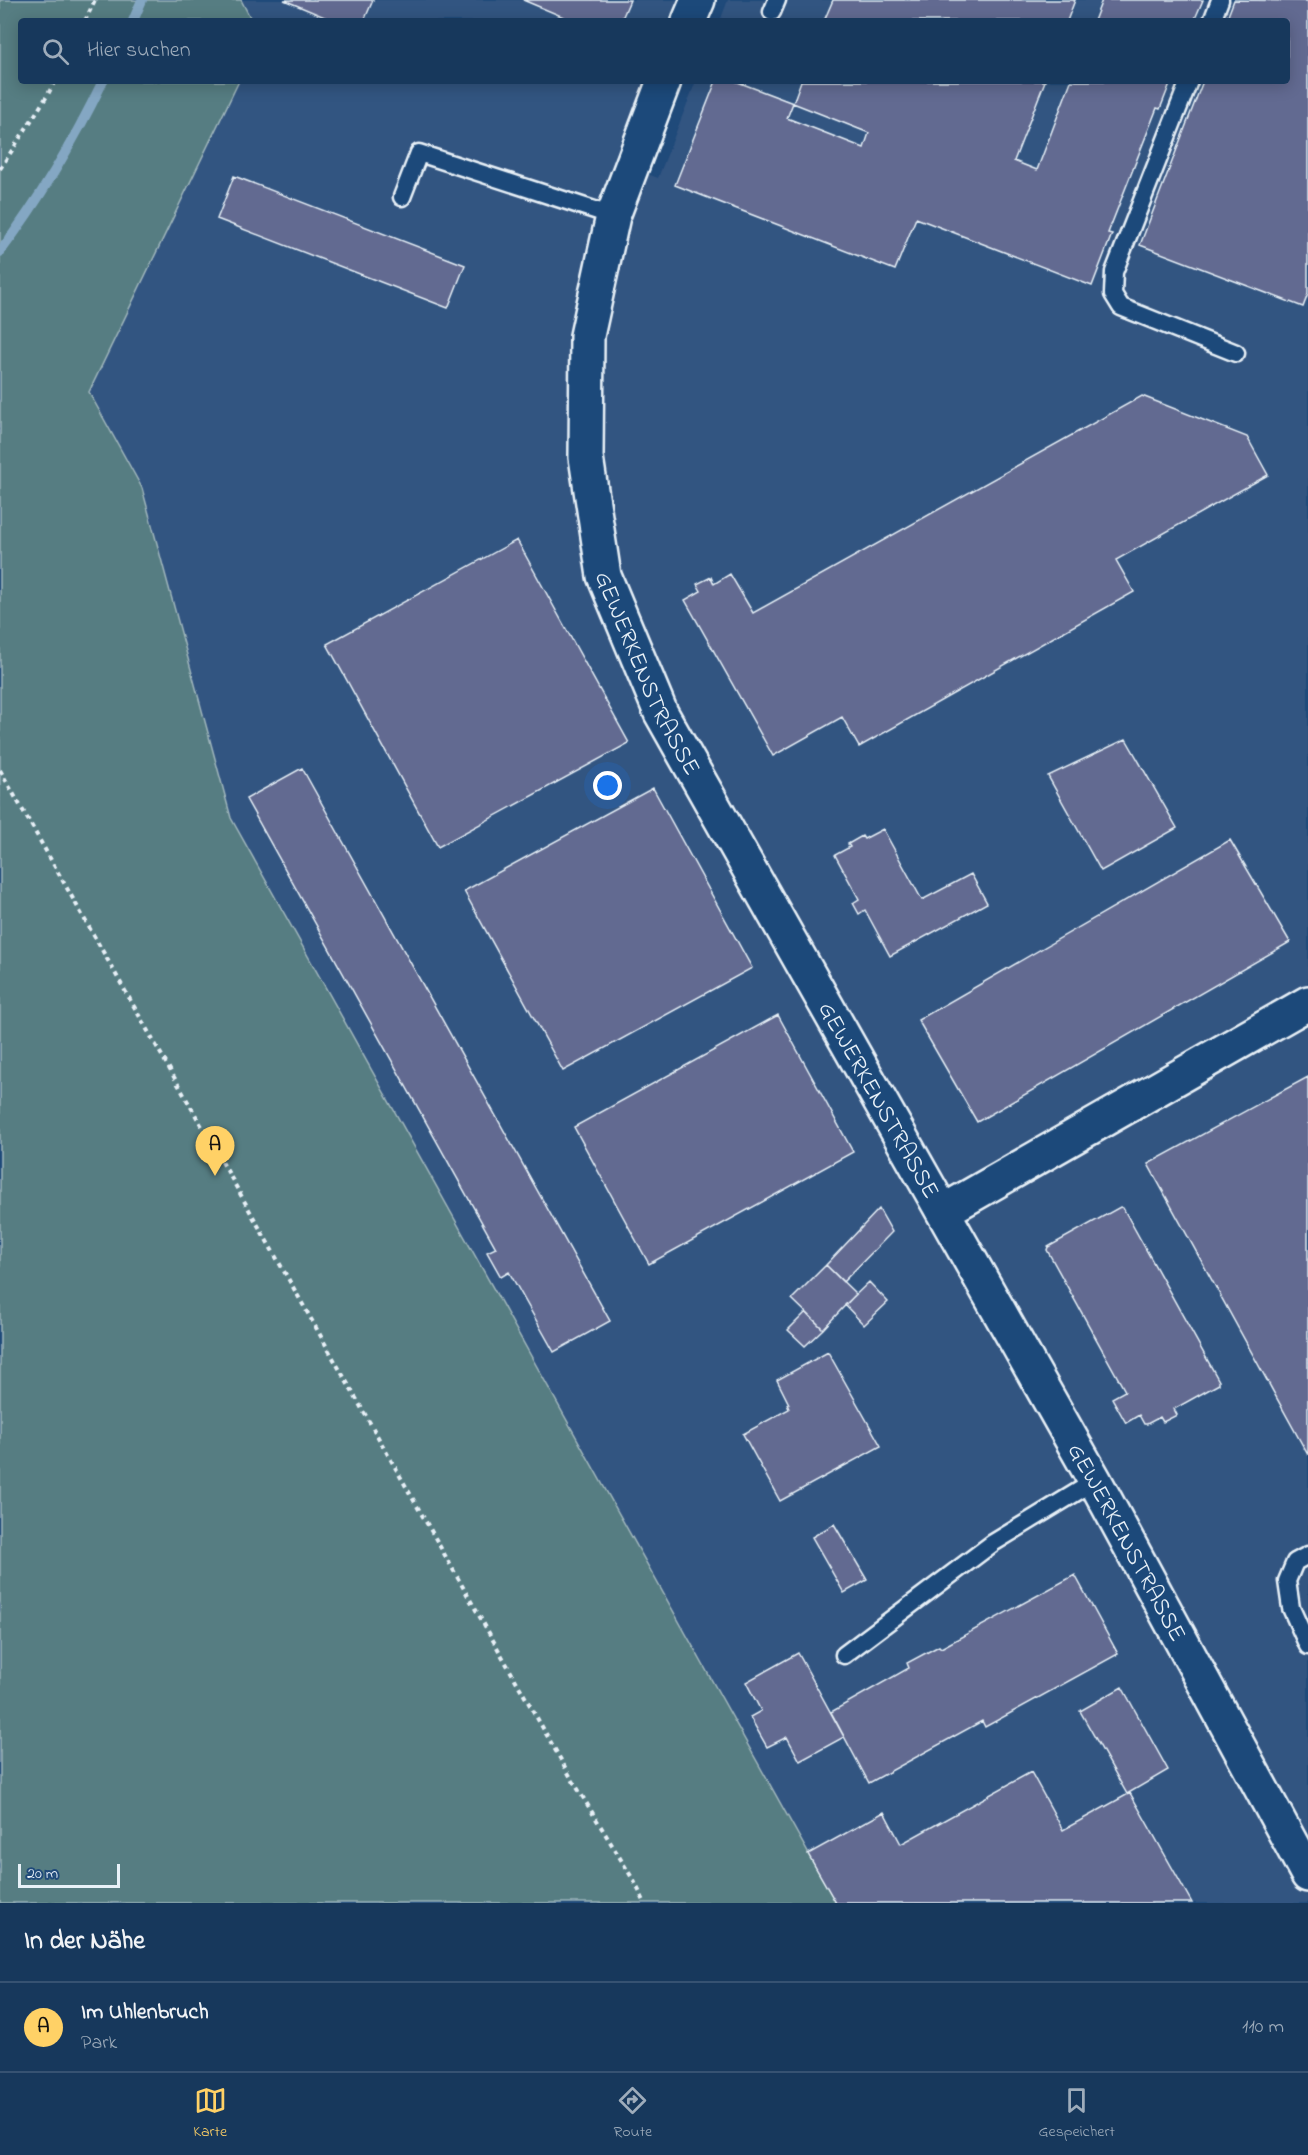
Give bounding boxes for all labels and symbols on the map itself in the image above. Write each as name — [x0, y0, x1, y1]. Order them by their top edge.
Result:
street label: GEWERKENSTRASSE — [584, 567, 708, 783]
your location — [593, 771, 622, 800]
street label: GEWERKENSTRASSE — [808, 996, 947, 1206]
pin: A — [196, 1126, 234, 1176]
street label: GEWERKENSTRASSE — [1057, 1437, 1194, 1648]
scale bar — [18, 1861, 120, 1888]

